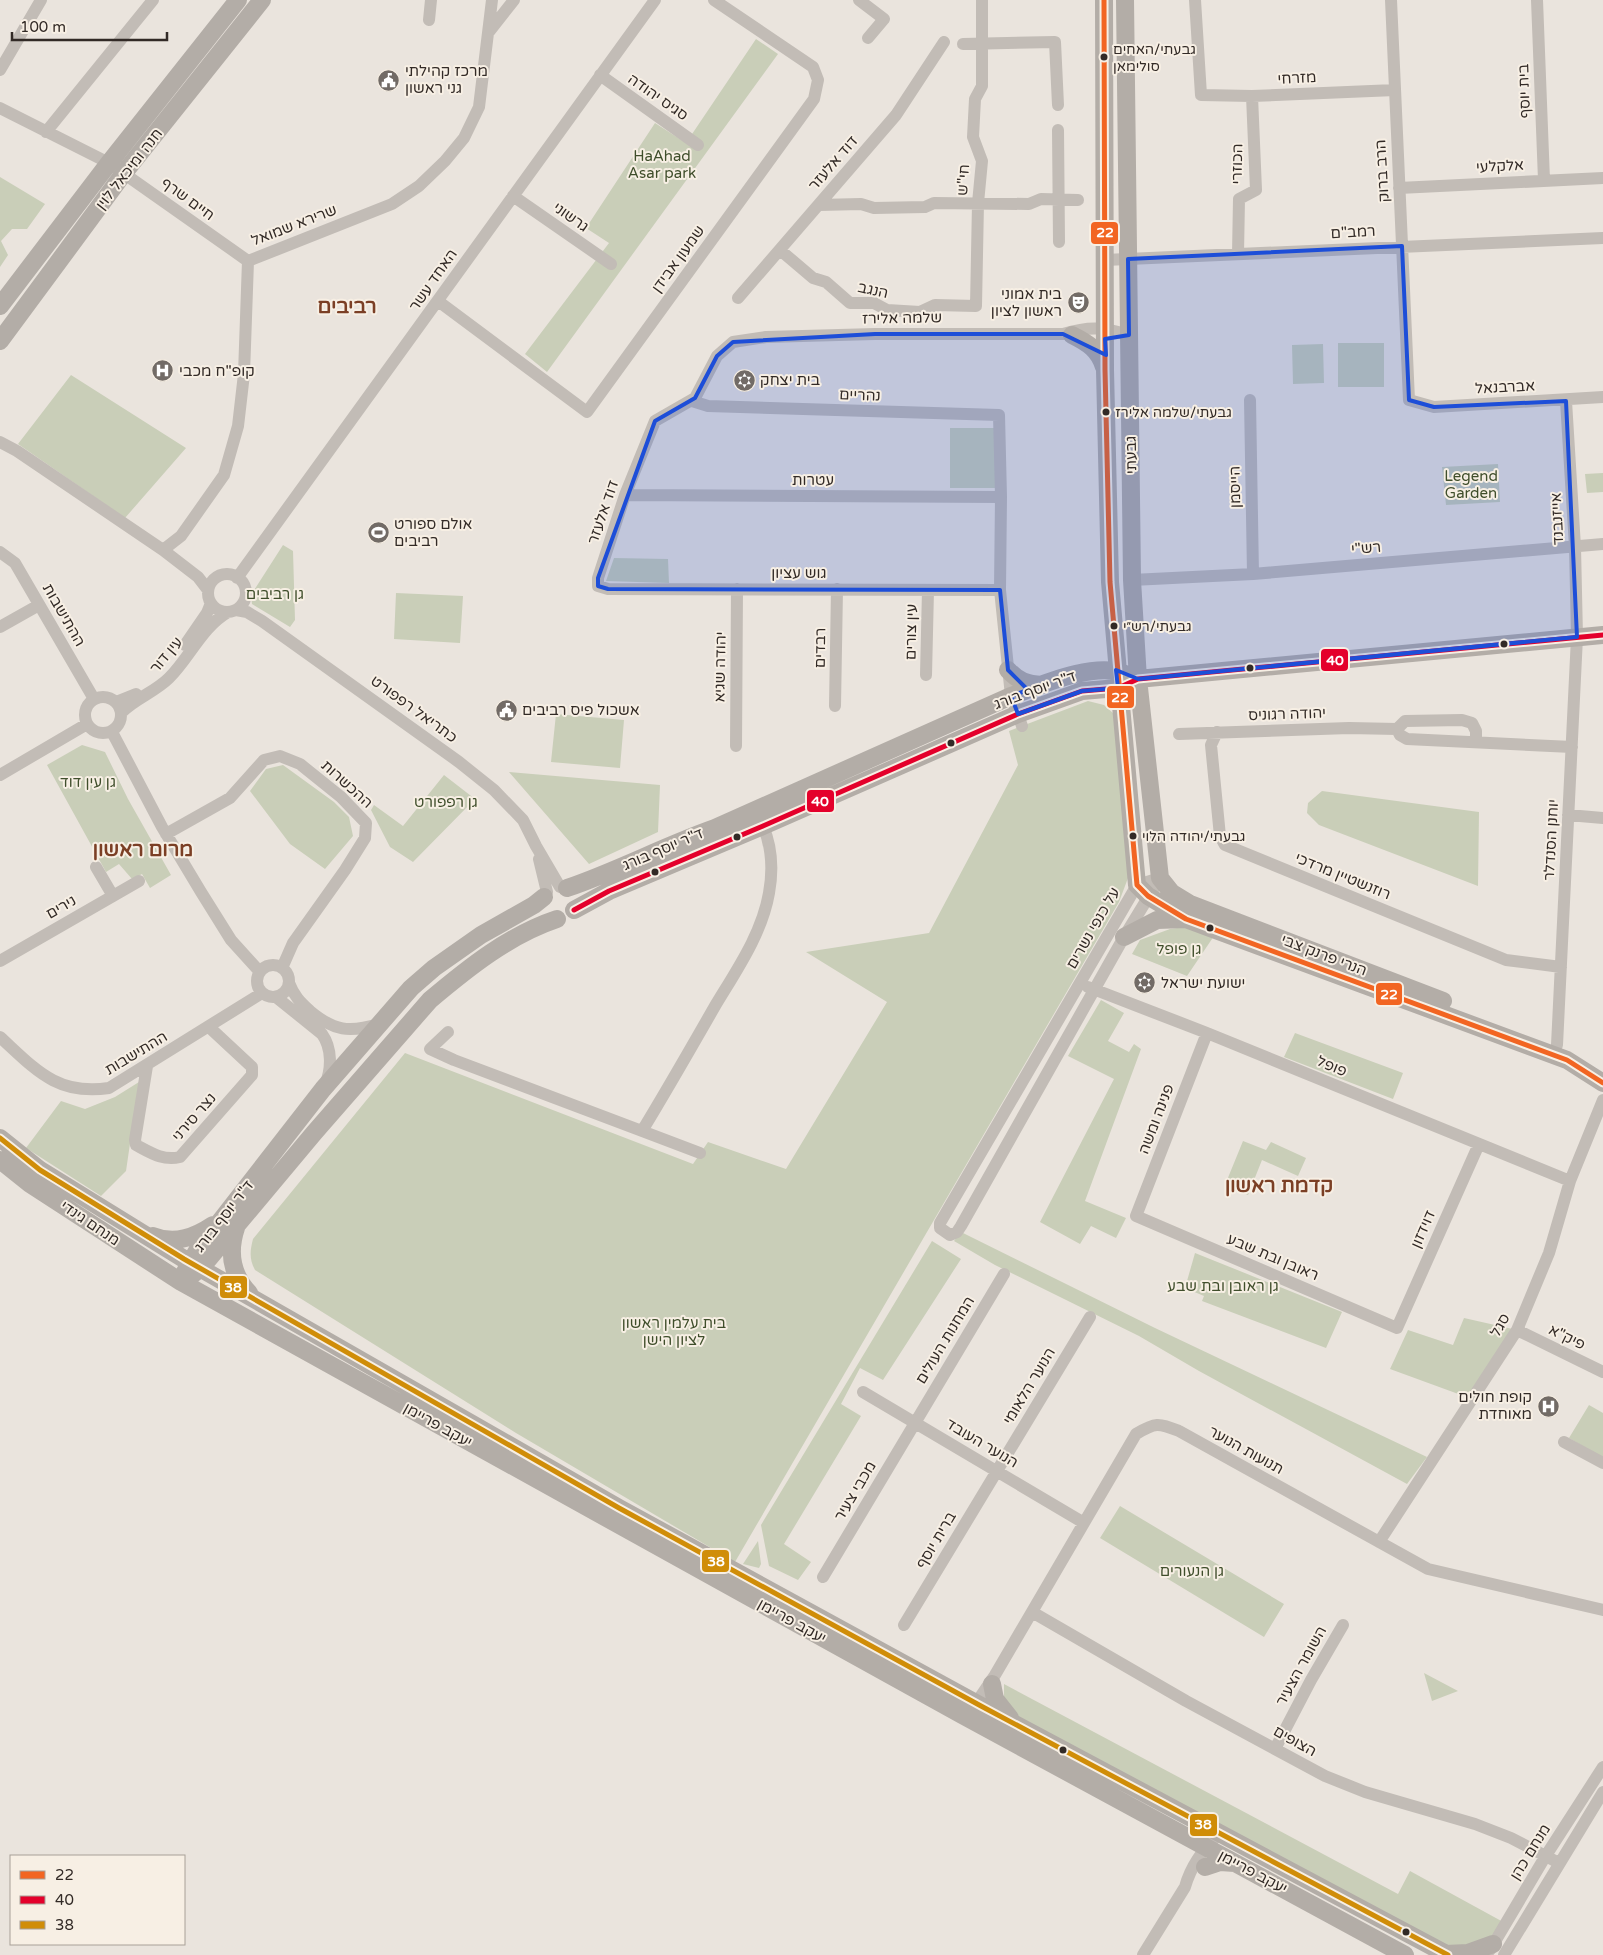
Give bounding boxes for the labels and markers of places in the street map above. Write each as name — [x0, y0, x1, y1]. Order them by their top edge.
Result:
place label: גבעתי/האחים סולימאן — [1113, 41, 1196, 75]
marker: גבעתי/האחים סולימאן — [1099, 52, 1109, 62]
place label: מרכז קהילתי גני ראשון — [405, 62, 488, 97]
public building icon: מרכז קהילתי גני ראשון — [377, 68, 401, 92]
place label: בית אמוני ראשון לציון — [991, 285, 1062, 320]
theatre icon: בית אמוני ראשון לציון — [1066, 291, 1090, 315]
hospital icon: קופ"ח מכבי — [151, 359, 175, 383]
place label: קופ"ח מכבי — [179, 362, 255, 380]
synagogue icon: בית יצחק — [732, 368, 756, 392]
place label: בית יצחק — [760, 371, 821, 389]
place label: גבעתי/שלמה אלירז — [1115, 404, 1232, 421]
marker: גבעתי/שלמה אלירז — [1101, 407, 1111, 417]
place label: אולם ספורט רביבים — [394, 515, 472, 550]
sports icon: אולם ספורט רביבים — [366, 521, 390, 545]
place label: גבעתי/רש״י — [1123, 618, 1192, 635]
marker: גבעתי/רש״י — [1109, 621, 1119, 631]
unlabelled marker — [1499, 639, 1509, 649]
unlabelled marker — [1245, 663, 1255, 673]
public building icon: אשכול פיס רביבים — [494, 698, 518, 722]
place label: אשכול פיס רביבים — [522, 701, 640, 719]
unlabelled marker — [946, 738, 956, 748]
place label: גבעתי/יהודה הלוי — [1142, 828, 1246, 845]
marker: גבעתי/יהודה הלוי — [1128, 831, 1138, 841]
unlabelled marker — [732, 832, 742, 842]
unlabelled marker — [650, 867, 660, 877]
unlabelled marker — [1205, 923, 1215, 933]
synagogue icon: ישועת ישראל — [1133, 971, 1157, 995]
place label: ישועת ישראל — [1161, 974, 1245, 992]
place label: קופת חולים מאוחדת — [1458, 1388, 1532, 1423]
hospital icon: קופת חולים מאוחדת — [1536, 1394, 1560, 1418]
unlabelled marker — [1058, 1745, 1068, 1755]
unlabelled marker — [1401, 1927, 1411, 1937]

